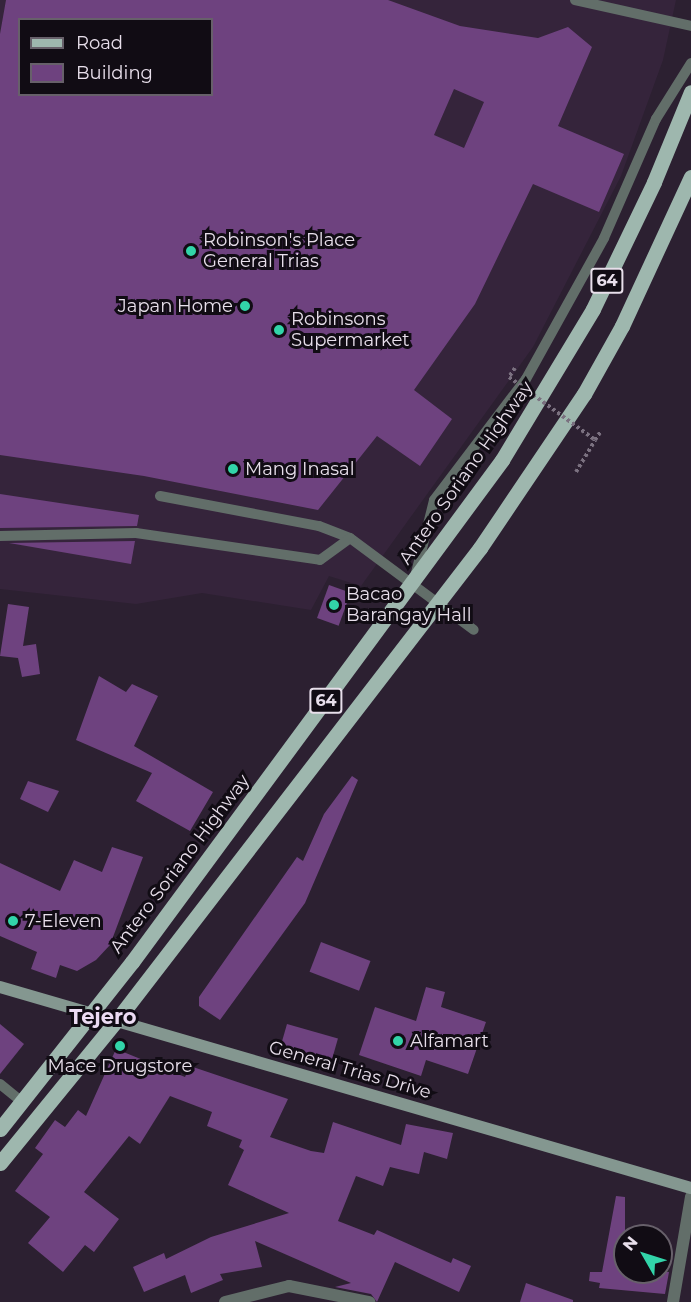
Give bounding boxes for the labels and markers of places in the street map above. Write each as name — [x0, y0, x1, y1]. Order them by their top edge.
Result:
place label: Robinson's Place General Trias — [203, 230, 355, 272]
marker: Robinson's Place General Trias — [184, 244, 198, 258]
place label: Japan Home — [118, 295, 233, 317]
marker: Japan Home — [238, 299, 252, 313]
place label: Robinsons Supermarket — [291, 309, 410, 352]
marker: Robinsons Supermarket — [272, 323, 286, 337]
place label: Mang Inasal — [245, 458, 354, 480]
marker: Mang Inasal — [226, 462, 240, 476]
place label: Bacao Barangay Hall — [346, 584, 471, 626]
marker: Bacao Barangay Hall — [327, 598, 341, 612]
place label: 7-Eleven — [25, 910, 102, 932]
marker: 7-Eleven — [6, 914, 20, 928]
place label: Alfamart — [410, 1030, 489, 1052]
marker: Alfamart — [391, 1034, 405, 1048]
marker: Mace Drugstore — [113, 1039, 127, 1053]
place label: Mace Drugstore — [48, 1055, 192, 1077]

